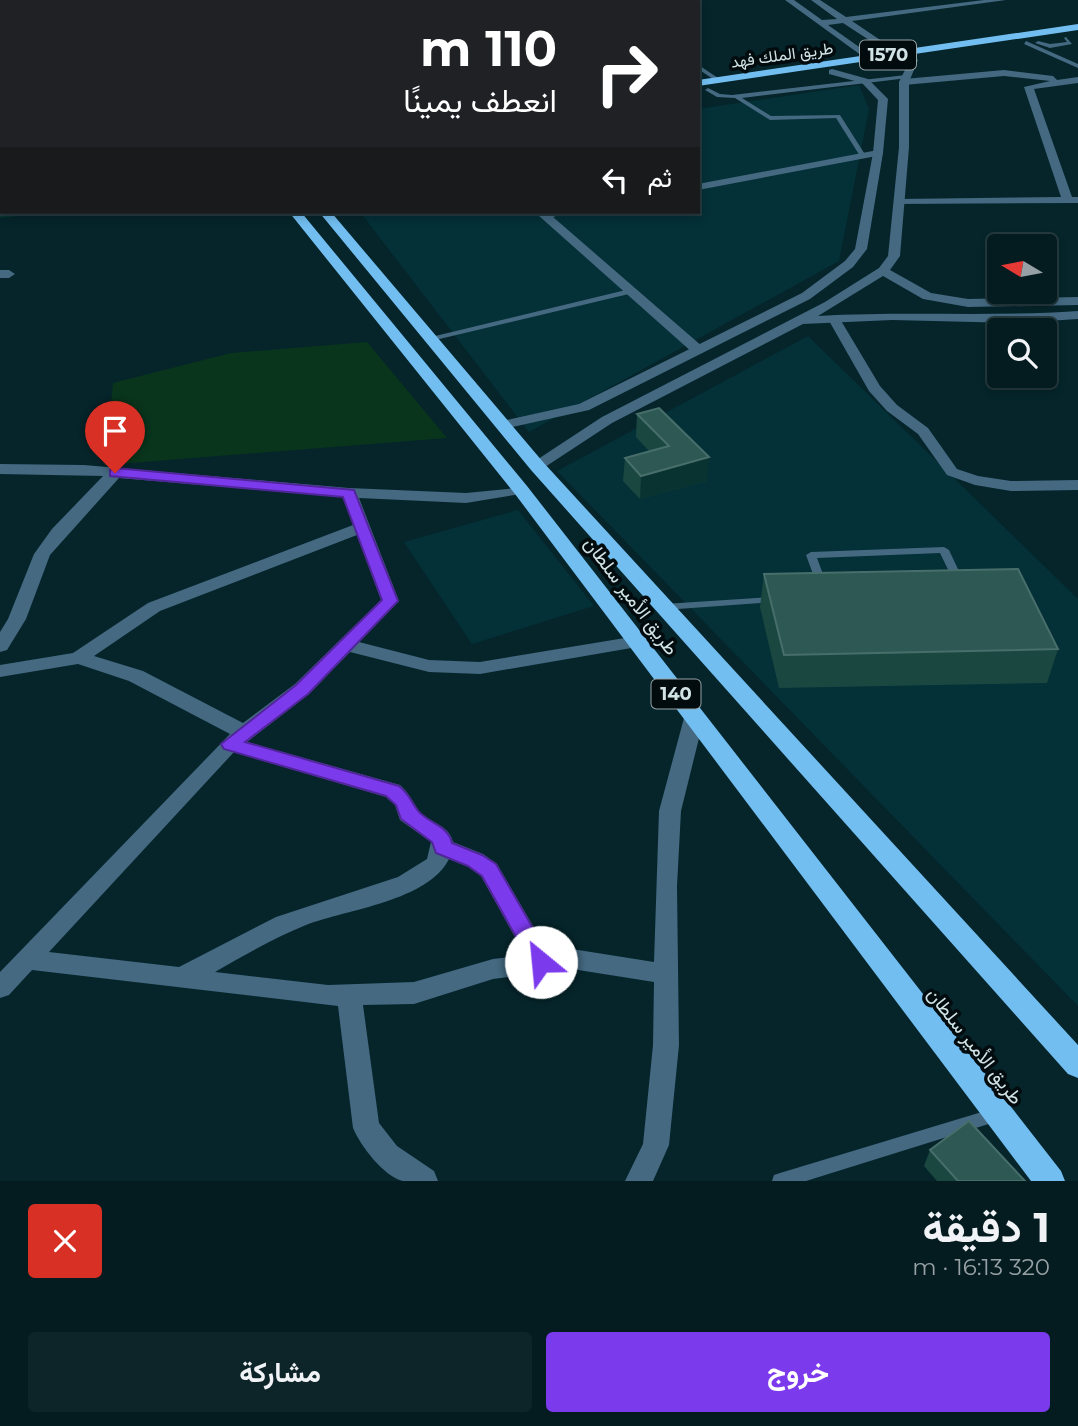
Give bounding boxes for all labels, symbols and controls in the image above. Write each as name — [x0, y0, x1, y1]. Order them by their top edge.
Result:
text: 110 m — [420, 19, 557, 78]
icon: right — [581, 28, 672, 119]
street label: طريق الملك فهد — [730, 38, 835, 73]
road number: 1570 — [860, 40, 916, 70]
text: انعطف يمينًا — [403, 81, 557, 120]
icon: left — [596, 161, 634, 199]
text: ثم — [648, 162, 672, 194]
north arrow — [987, 234, 1057, 304]
map controls — [987, 234, 1057, 388]
button: search — [987, 318, 1057, 388]
pin — [85, 401, 145, 473]
icon: arrive — [96, 412, 134, 450]
street label: طريق الأمير سلطان — [579, 532, 683, 660]
road number: 140 — [652, 680, 700, 708]
position arrow — [504, 925, 578, 999]
street label: طريق الأمير سلطان — [922, 983, 1028, 1109]
text: 1 دقيقة — [923, 1201, 1050, 1253]
button: close — [28, 1204, 102, 1278]
text: 320 m · 16:13 — [912, 1253, 1050, 1281]
button: مشاركة — [28, 1332, 532, 1412]
button: خروج — [546, 1332, 1050, 1412]

